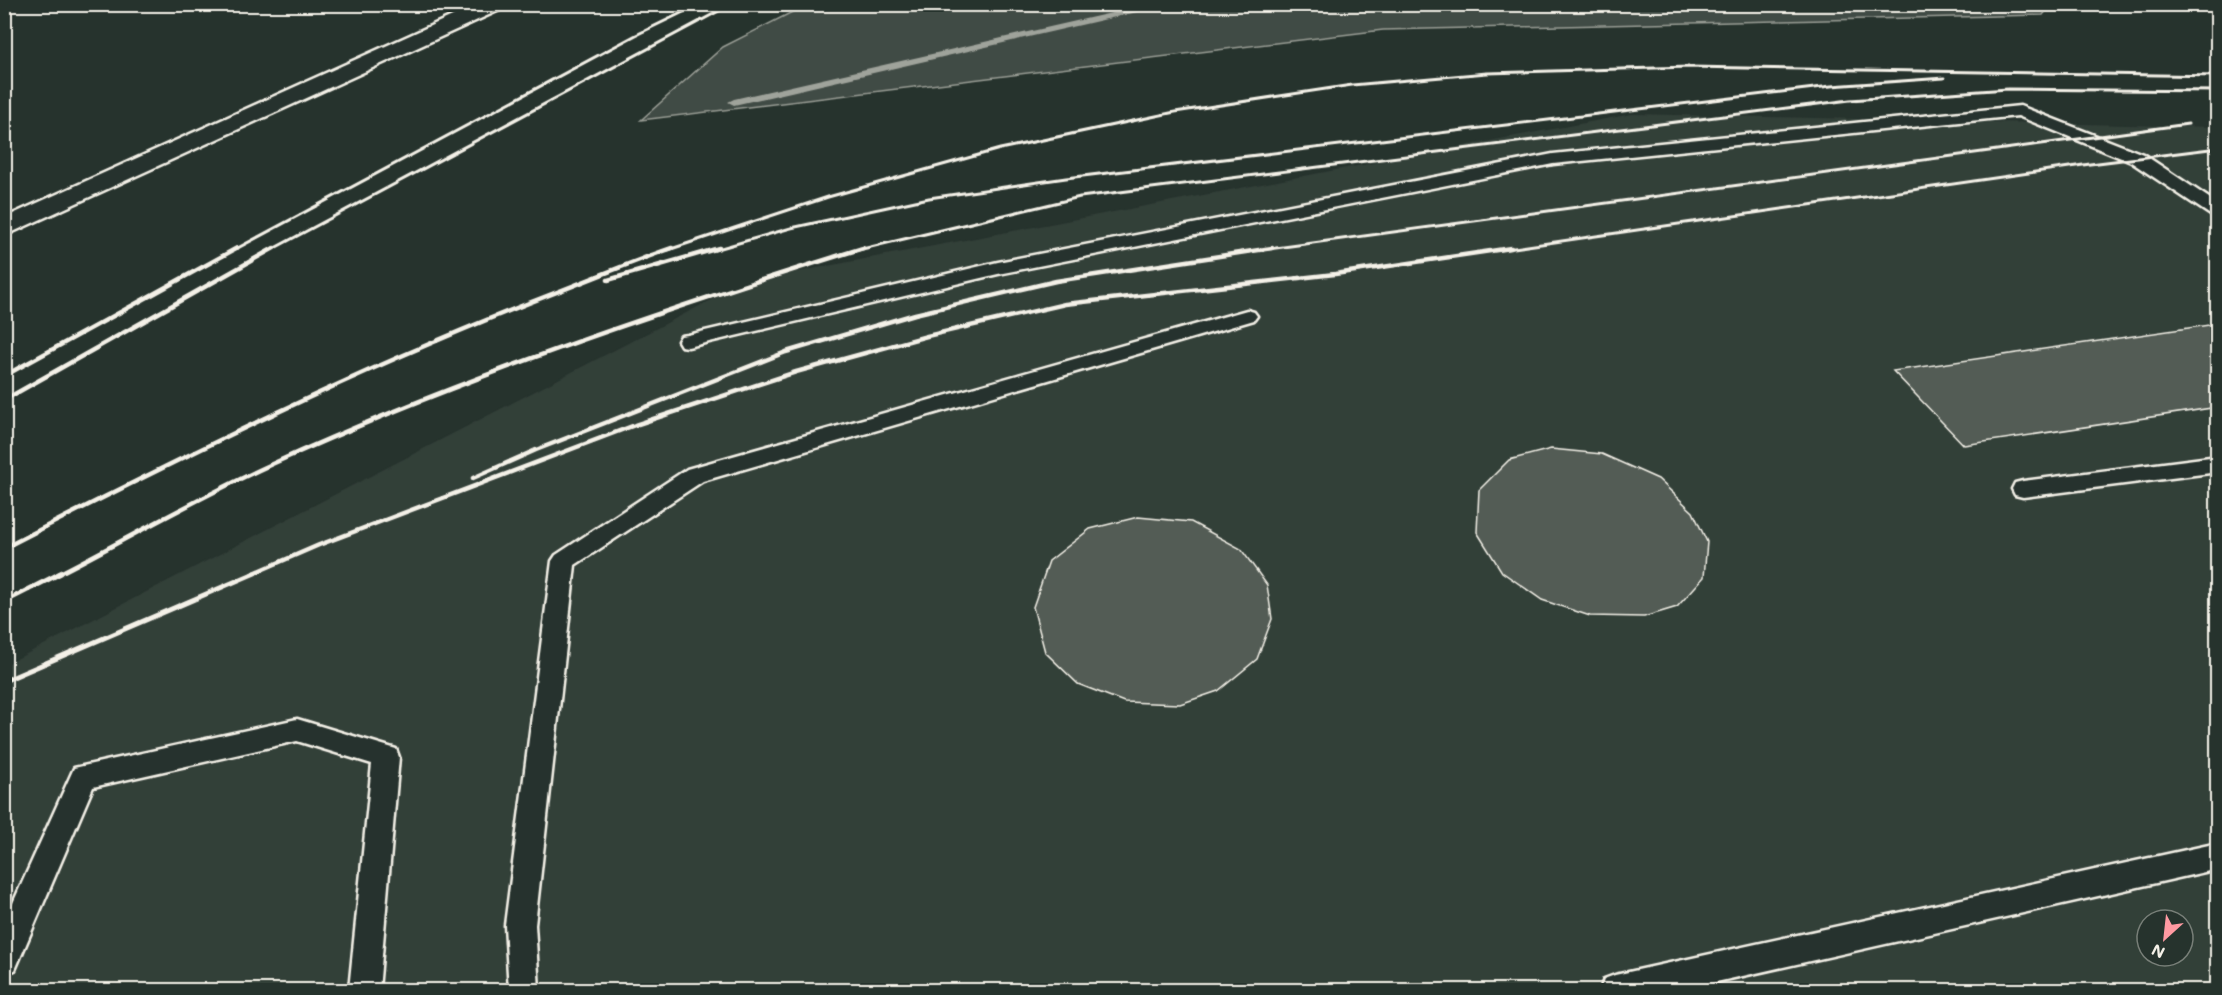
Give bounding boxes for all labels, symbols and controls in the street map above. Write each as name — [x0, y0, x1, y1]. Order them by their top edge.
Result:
north arrow — [2135, 908, 2195, 968]
text: N — [2148, 940, 2168, 964]

